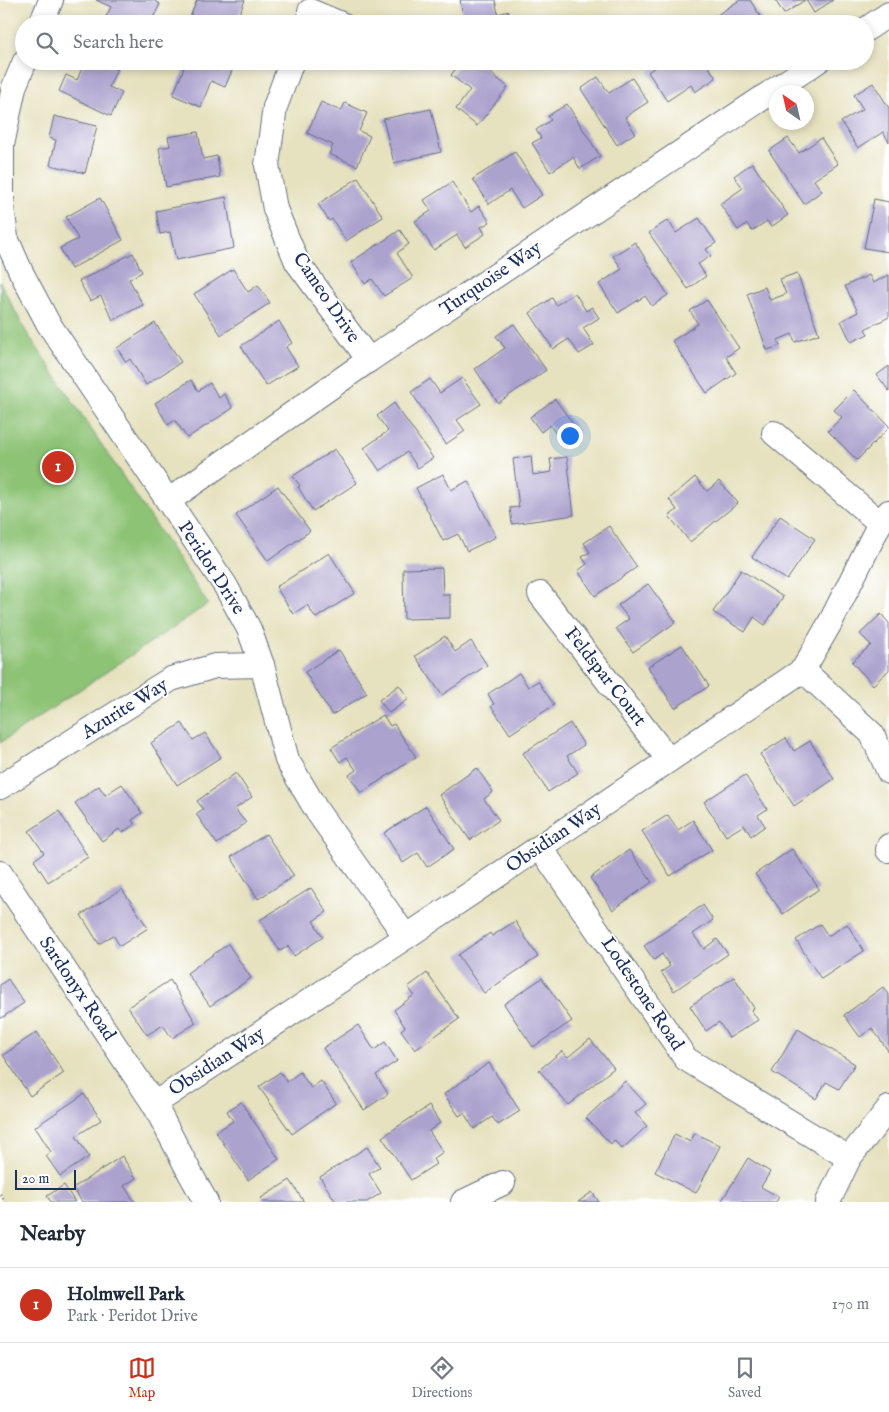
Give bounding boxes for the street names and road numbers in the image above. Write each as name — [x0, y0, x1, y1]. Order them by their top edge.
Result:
street label: Turquoise Way — [436, 236, 547, 322]
street label: Cameo Drive — [287, 248, 365, 348]
street label: Peridot Drive — [172, 517, 250, 620]
street label: Feldspar Court — [559, 623, 651, 732]
street label: Azurite Way — [77, 673, 173, 745]
street label: Obsidian Way — [502, 797, 607, 879]
street label: Sardonyx Road — [33, 932, 121, 1047]
street label: Lodestone Road — [595, 933, 689, 1056]
street label: Obsidian Way — [165, 1022, 270, 1102]

